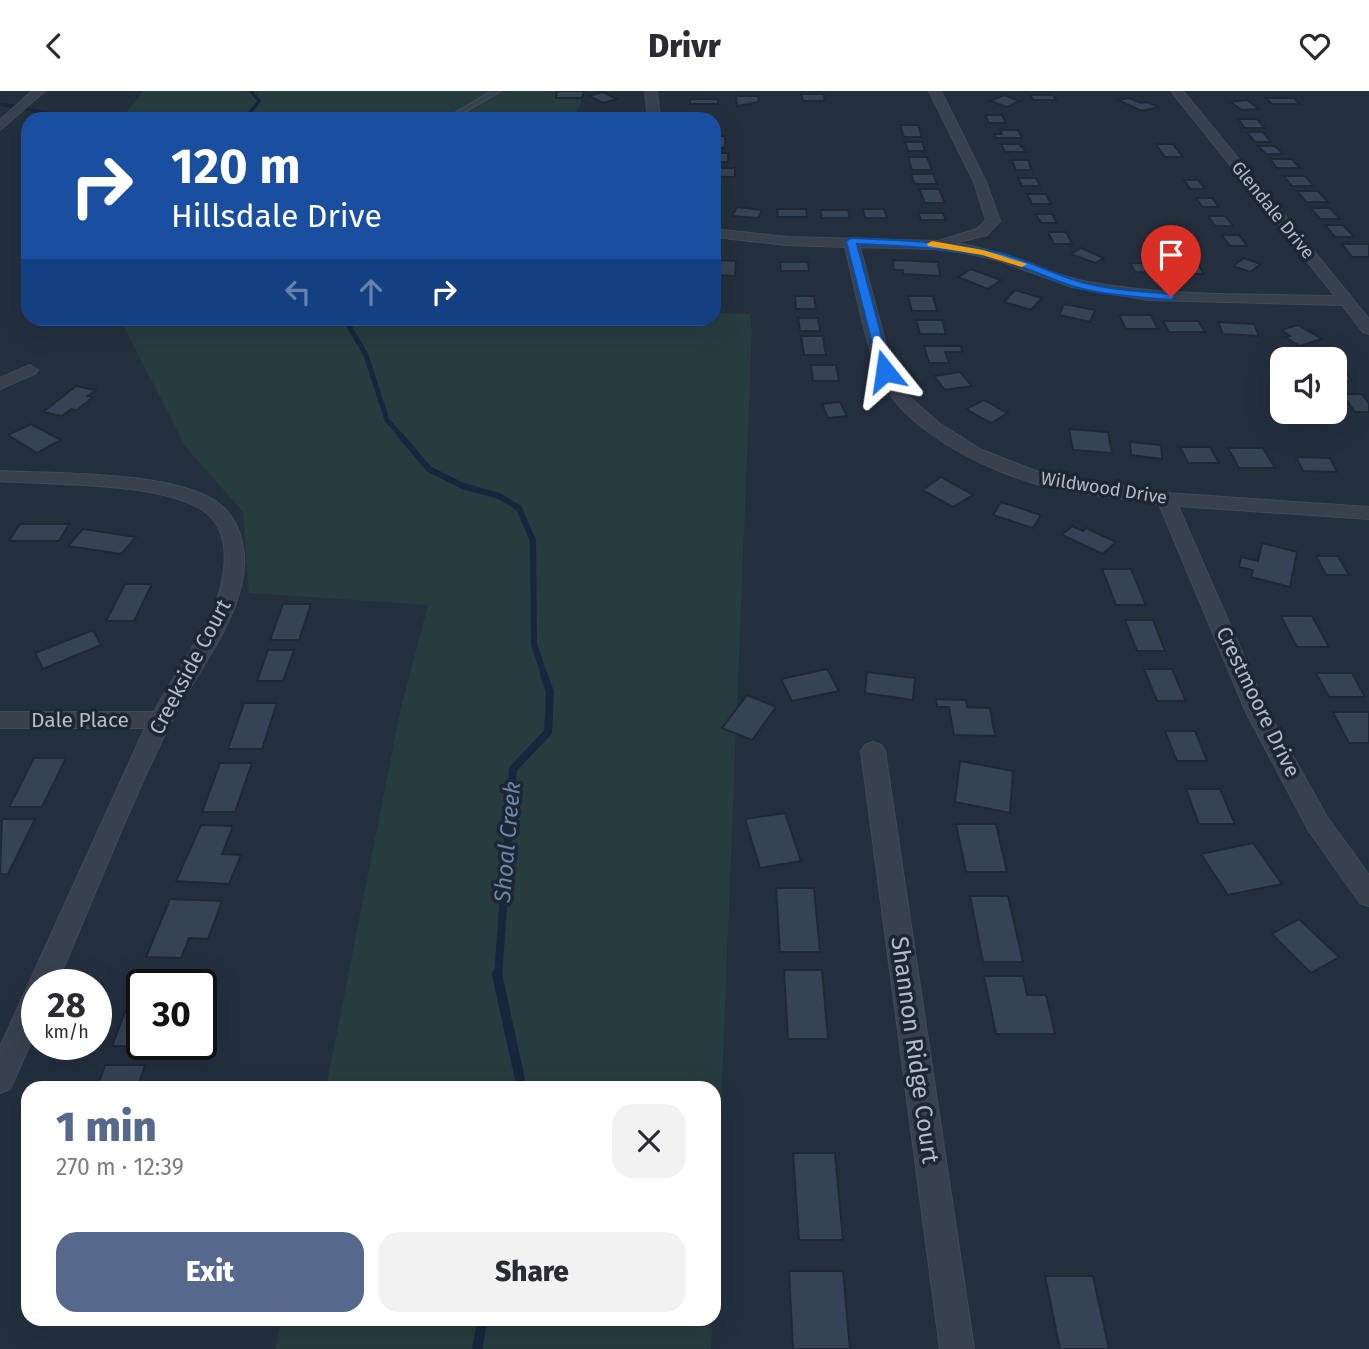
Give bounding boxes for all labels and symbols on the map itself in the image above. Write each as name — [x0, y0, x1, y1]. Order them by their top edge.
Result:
street label: Glendale Drive — [1227, 157, 1319, 263]
pin — [1141, 225, 1201, 297]
position arrow — [848, 334, 922, 408]
street label: Wildwood Drive — [1039, 467, 1169, 509]
street label: Creekside Court — [143, 595, 237, 739]
street label: Crestmoore Drive — [1210, 623, 1306, 781]
street label: Dale Place — [31, 707, 129, 733]
water label: Shoal Creek — [488, 780, 526, 905]
street label: Shannon Ridge Court — [885, 935, 945, 1166]
speed limit sign: 30 — [126, 969, 217, 1060]

